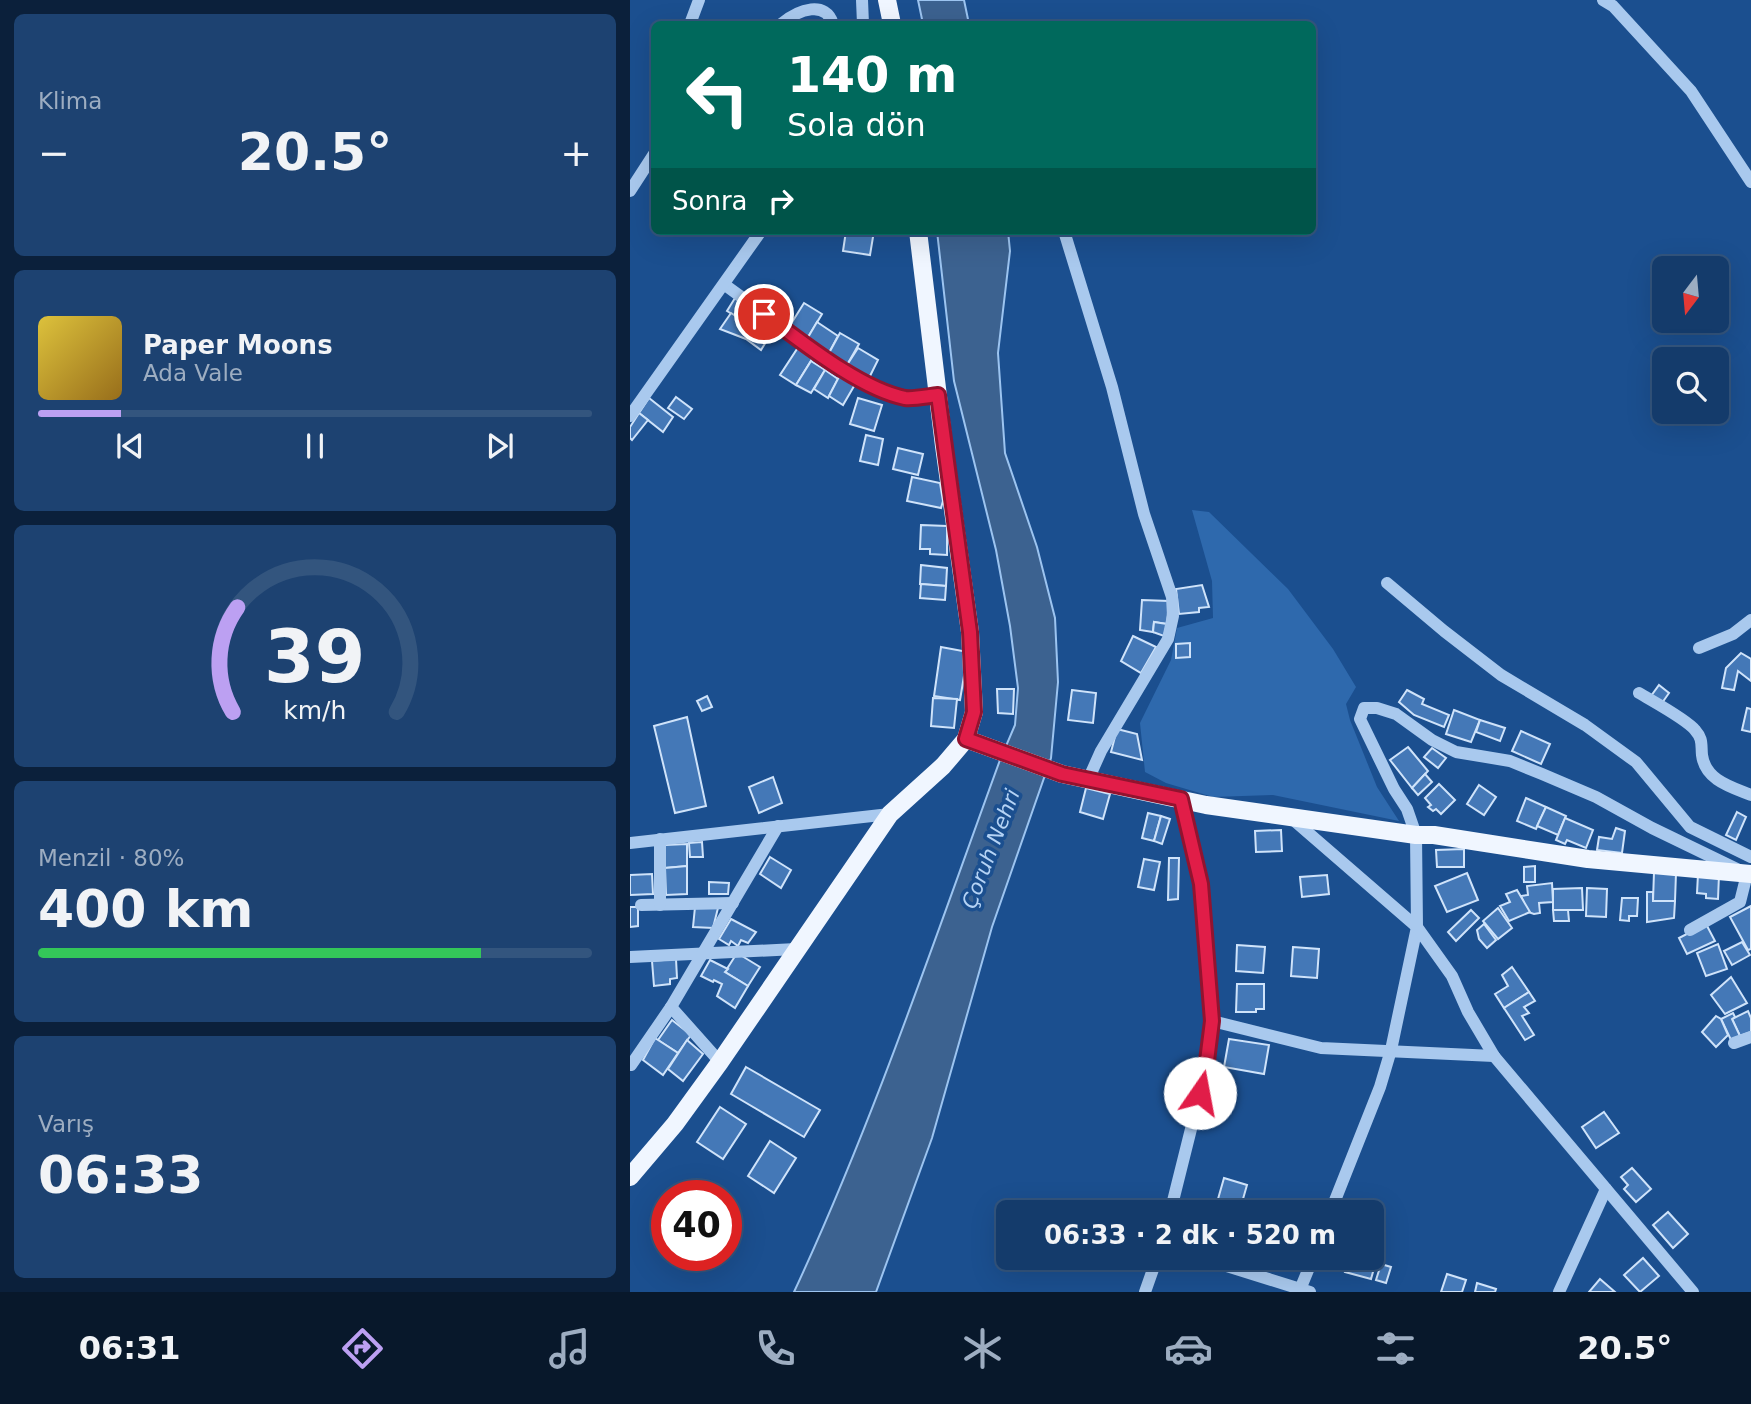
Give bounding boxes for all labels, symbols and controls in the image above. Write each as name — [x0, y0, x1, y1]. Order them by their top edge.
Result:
text: 140 m — [787, 47, 957, 104]
icon: left — [672, 49, 763, 140]
text: Klima — [38, 88, 102, 114]
text: Sola dön — [787, 106, 926, 144]
text: 20.5° — [238, 122, 392, 182]
text: − — [38, 131, 70, 175]
text: + — [560, 131, 592, 175]
icon: right — [762, 182, 800, 220]
text: Sonra — [672, 186, 748, 216]
north arrow — [1652, 256, 1729, 332]
map controls — [1652, 256, 1729, 424]
pin — [734, 284, 794, 344]
icon: arrive — [745, 295, 783, 333]
text: Paper Moons — [143, 330, 333, 360]
button: search — [1652, 347, 1729, 424]
text: Ada Vale — [143, 360, 243, 386]
icon: previous — [111, 427, 149, 465]
icon: pause — [296, 427, 334, 465]
icon: next — [481, 427, 519, 465]
text: 39 — [264, 614, 366, 699]
text: km/h — [283, 696, 347, 725]
water label: Çoruh Nehri — [957, 786, 1025, 912]
text: Menzil · 80% — [38, 845, 184, 871]
text: 400 km — [38, 879, 253, 939]
position arrow — [1163, 1056, 1237, 1130]
text: Varış — [38, 1111, 94, 1137]
text: 06:33 — [38, 1145, 204, 1205]
speed limit sign: 40 — [651, 1180, 742, 1271]
text: 06:33 · 2 dk · 520 m — [1044, 1220, 1336, 1250]
icon: directions — [338, 1324, 387, 1373]
icon: music — [545, 1324, 594, 1373]
icon: phone — [751, 1324, 800, 1373]
icon: climate — [958, 1324, 1007, 1373]
icon: car — [1164, 1324, 1213, 1373]
icon: filters — [1371, 1324, 1420, 1373]
text: 06:31 — [79, 1329, 181, 1367]
text: 20.5° — [1577, 1329, 1672, 1367]

